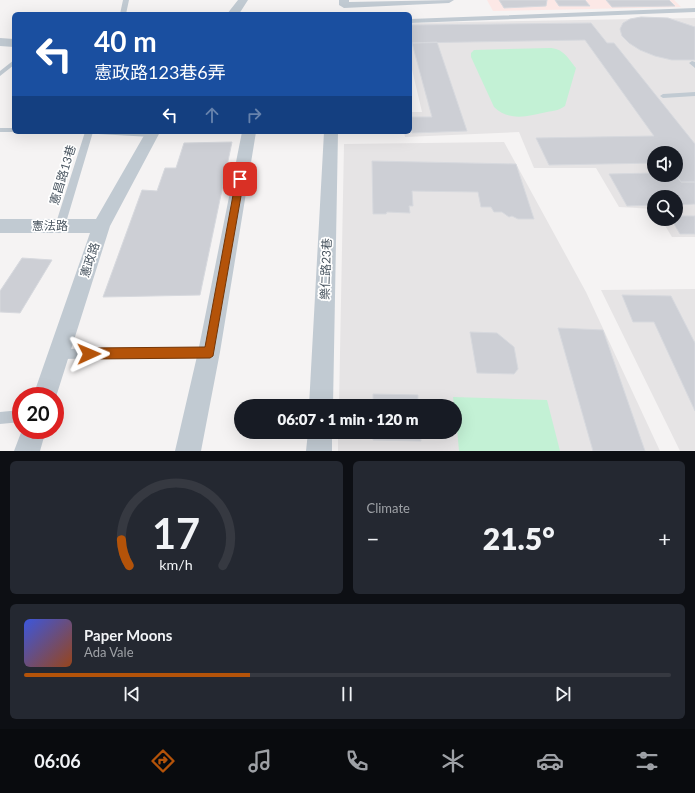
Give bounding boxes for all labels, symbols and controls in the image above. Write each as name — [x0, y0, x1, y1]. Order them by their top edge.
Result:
text: 40 m — [94, 24, 157, 58]
icon: left — [28, 28, 80, 80]
text: 憲政路123巷6弄 — [94, 61, 226, 83]
icon: left — [159, 104, 181, 126]
icon: ahead — [201, 104, 223, 126]
icon: right — [243, 104, 265, 126]
street label: 憲昌路13巷 — [46, 143, 79, 207]
map controls — [647, 146, 683, 226]
button: sound — [647, 146, 683, 182]
pin — [223, 162, 257, 196]
icon: arrive — [229, 168, 251, 190]
button: search — [647, 190, 683, 226]
street label: 憲法路 — [32, 218, 68, 233]
street label: 樂仁路23巷 — [317, 238, 334, 300]
street label: 憲政路 — [77, 240, 102, 279]
position arrow — [68, 333, 110, 375]
speed limit sign: 20 — [12, 387, 64, 439]
text: 06:07 · 1 min · 120 m — [277, 410, 419, 428]
text: Climate — [367, 500, 410, 516]
text: 17 — [152, 507, 200, 557]
text: 21.5° — [483, 520, 555, 556]
text: − — [367, 525, 379, 552]
text: + — [658, 525, 671, 552]
text: km/h — [160, 555, 193, 572]
text: Paper Moons — [84, 626, 172, 644]
text: Ada Vale — [84, 644, 134, 660]
icon: previous — [121, 683, 143, 705]
icon: pause — [336, 683, 358, 705]
icon: next — [552, 683, 574, 705]
icon: directions — [149, 747, 177, 775]
icon: music — [246, 747, 274, 775]
icon: phone — [343, 747, 371, 775]
icon: climate — [439, 747, 467, 775]
icon: car — [536, 747, 564, 775]
icon: filters — [633, 747, 661, 775]
text: 06:06 — [34, 750, 81, 772]

